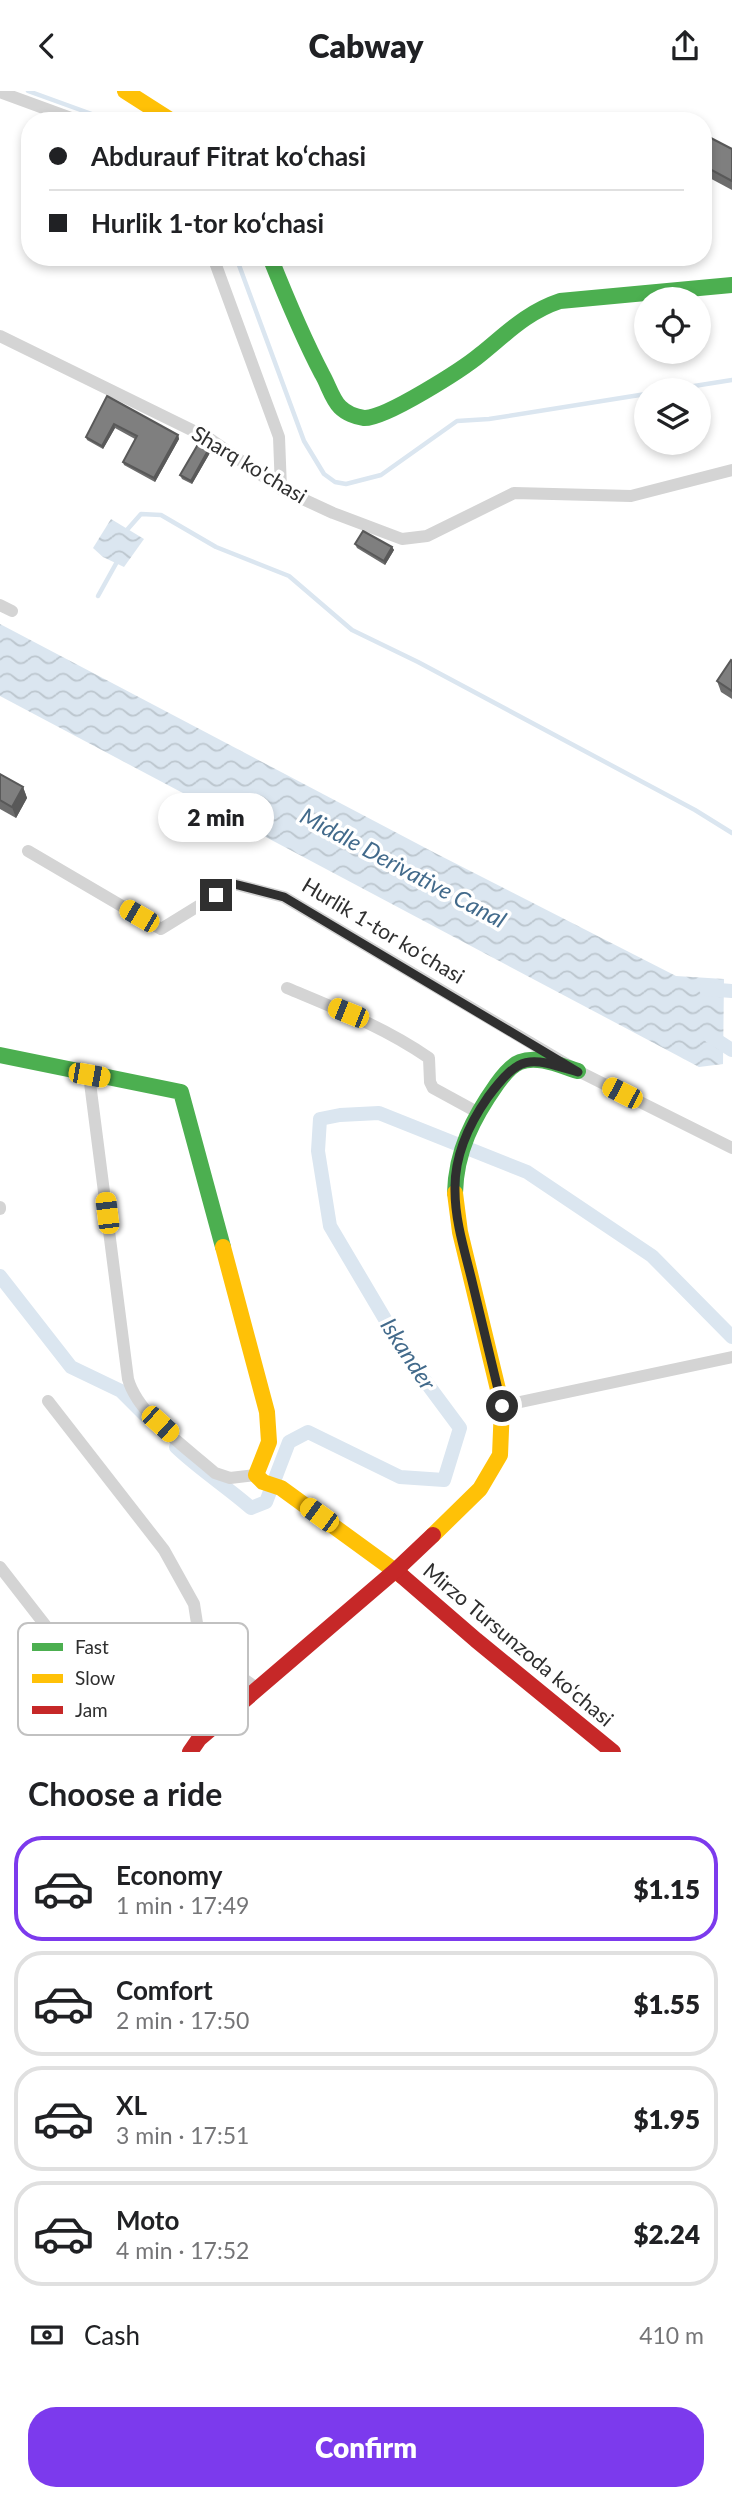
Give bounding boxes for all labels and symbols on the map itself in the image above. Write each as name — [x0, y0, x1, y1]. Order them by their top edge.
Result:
street label: Sharq ko'chasi — [188, 420, 312, 508]
callout: 2 min — [158, 793, 274, 843]
water label: Middle Derivative Canal — [296, 801, 511, 933]
street label: Hurlik 1-tor ko‘chasi — [298, 871, 469, 988]
route end — [200, 879, 232, 911]
car — [116, 896, 163, 936]
car — [325, 995, 372, 1031]
car — [67, 1061, 112, 1089]
car — [599, 1074, 646, 1112]
car — [95, 1191, 120, 1235]
water label: Iskander — [375, 1312, 443, 1396]
route start — [486, 1390, 518, 1422]
car — [138, 1402, 183, 1446]
car — [296, 1494, 343, 1536]
street label: Mirzo Tursunzoda ko‘chasi — [419, 1557, 619, 1731]
legend — [18, 1623, 248, 1735]
text: Fast — [75, 1635, 109, 1658]
text: Slow — [75, 1666, 115, 1689]
text: Jam — [75, 1698, 108, 1721]

